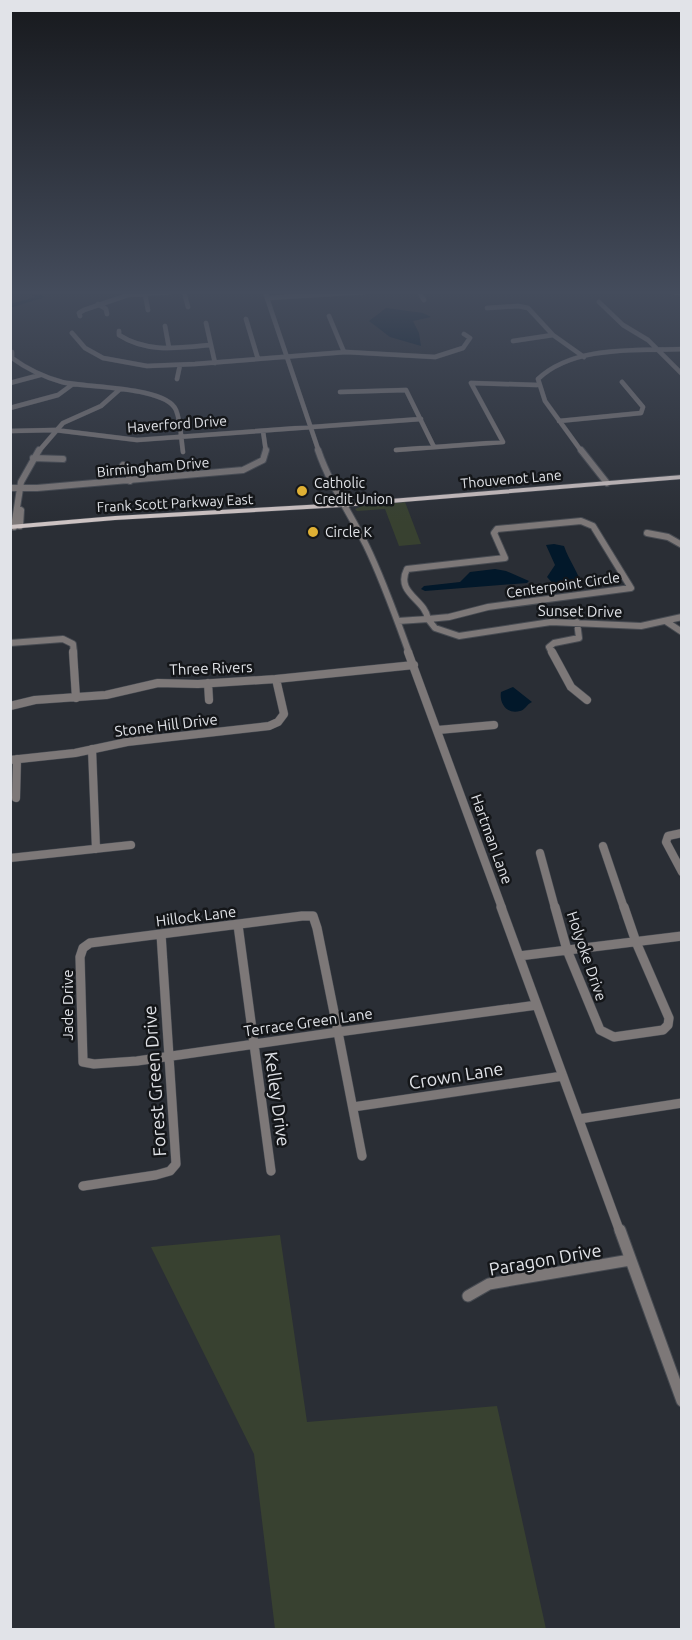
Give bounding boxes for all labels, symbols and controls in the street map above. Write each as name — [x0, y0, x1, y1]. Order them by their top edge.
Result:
street label: Haverford Drive — [127, 413, 227, 435]
street label: Birmingham Drive — [96, 454, 210, 480]
street label: Thouvenot Lane — [460, 467, 562, 491]
place label: Catholic Credit Union — [314, 475, 393, 507]
marker: Catholic Credit Union — [295, 484, 309, 498]
street label: Frank Scott Parkway East — [96, 491, 254, 515]
place label: Circle K — [325, 524, 372, 540]
marker: Circle K — [306, 525, 320, 539]
street label: Centerpoint Circle — [505, 569, 621, 601]
street label: Sunset Drive — [538, 602, 622, 620]
street label: Three Rivers — [169, 658, 253, 678]
street label: Stone Hill Drive — [114, 710, 218, 740]
street label: Hartman Lane — [468, 792, 516, 886]
street label: Hillock Lane — [155, 903, 237, 929]
street label: Holyoke Drive — [564, 909, 610, 1003]
street label: Jade Drive — [59, 969, 76, 1041]
street label: Forest Green Drive — [139, 1005, 169, 1157]
street label: Terrace Green Lane — [242, 1005, 374, 1039]
street label: Kelley Drive — [261, 1050, 295, 1148]
street label: Crown Lane — [407, 1058, 505, 1092]
street label: Paragon Drive — [487, 1239, 603, 1279]

